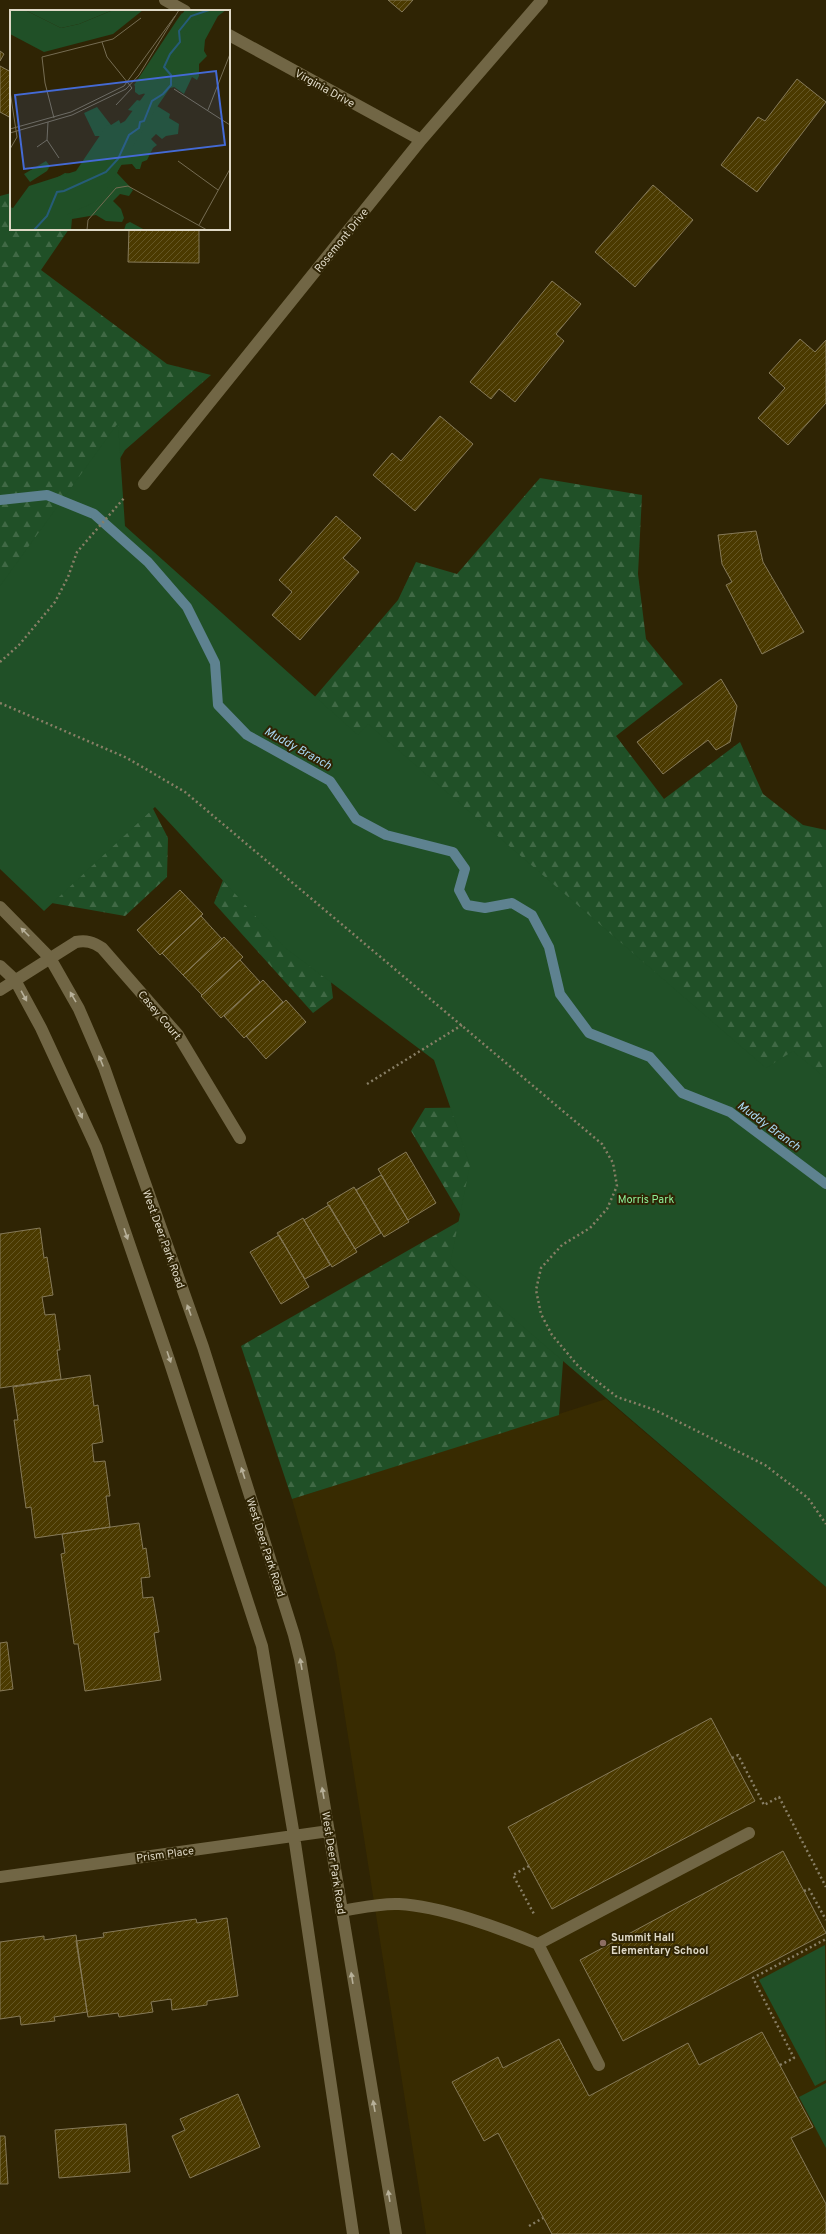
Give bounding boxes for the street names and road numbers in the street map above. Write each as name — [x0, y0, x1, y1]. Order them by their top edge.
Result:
street label: Virginia Drive — [292, 67, 357, 111]
street label: Rosemont Drive — [312, 206, 372, 276]
street label: Casey Court — [135, 988, 184, 1043]
street label: West Deer Park Road — [139, 1188, 187, 1290]
street label: West Deer Park Road — [242, 1496, 288, 1599]
street label: West Deer Park Road — [318, 1811, 348, 1916]
street label: Prism Place — [135, 1844, 195, 1866]

